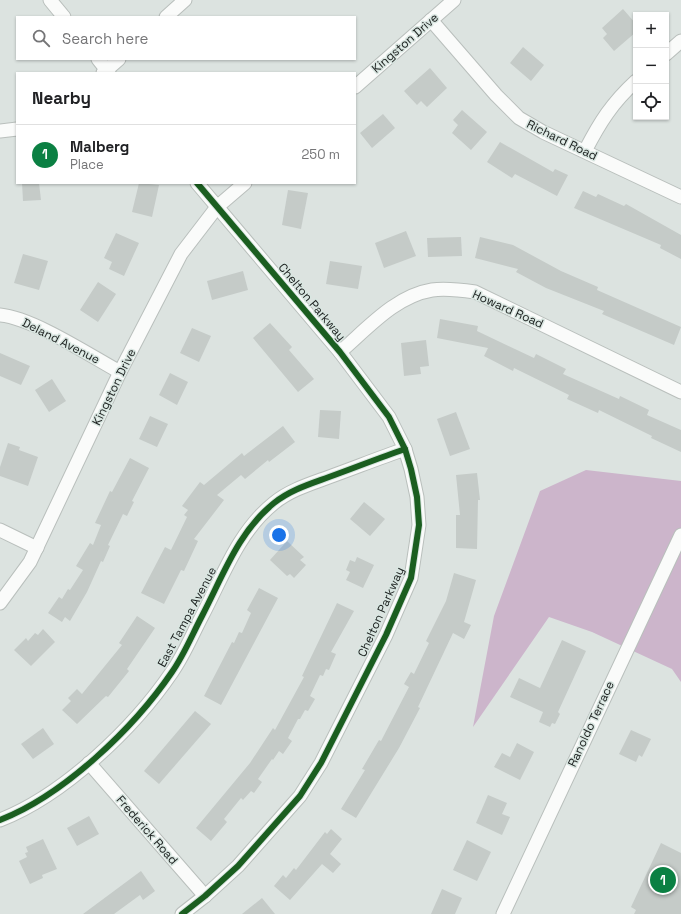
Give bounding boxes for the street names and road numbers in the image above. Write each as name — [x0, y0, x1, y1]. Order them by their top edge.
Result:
street label: Kingston Drive — [368, 10, 442, 76]
street label: Richard Road — [524, 116, 600, 164]
street label: Chelton Parkway — [275, 260, 349, 344]
street label: Howard Road — [470, 286, 546, 332]
street label: Deland Avenue — [19, 315, 103, 367]
street label: Kingston Drive — [89, 346, 139, 428]
street label: East Tampa Avenue — [154, 564, 220, 670]
street label: Chelton Parkway — [354, 565, 408, 659]
street label: Ranoldo Terrace — [564, 679, 618, 769]
street label: Frederick Road — [113, 792, 181, 868]

